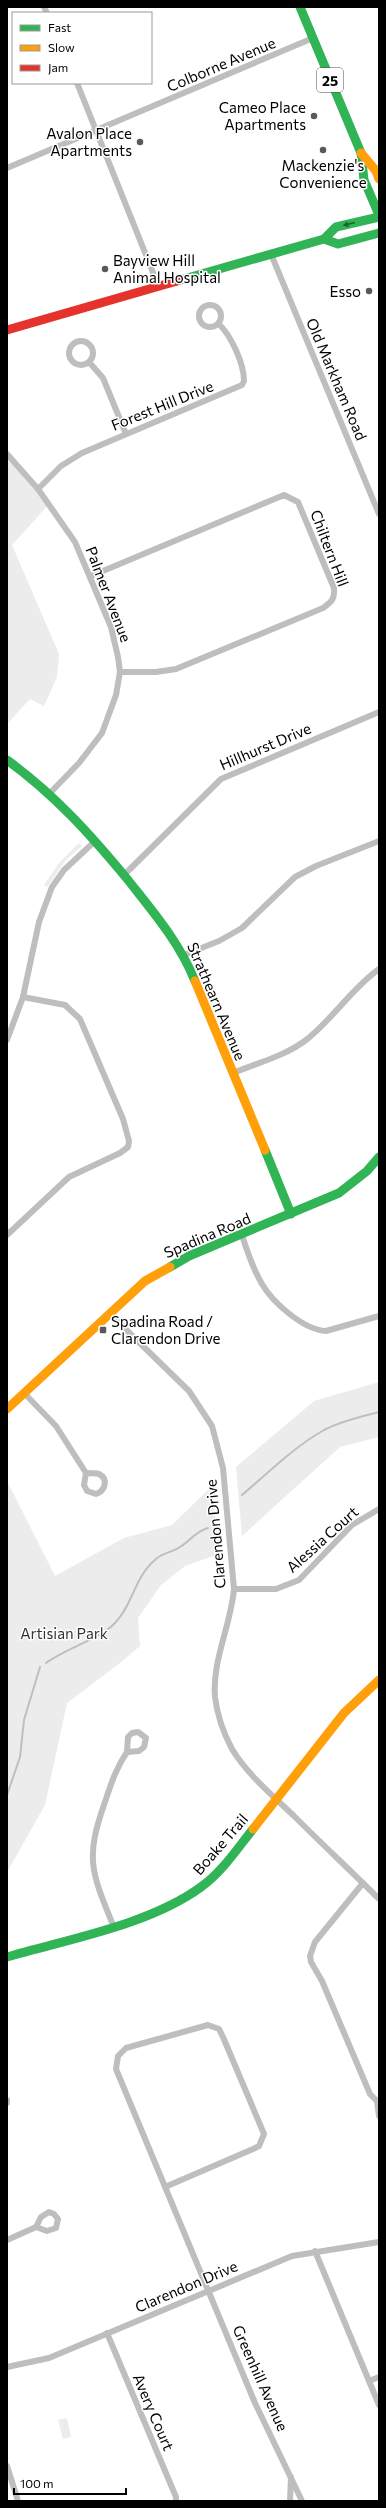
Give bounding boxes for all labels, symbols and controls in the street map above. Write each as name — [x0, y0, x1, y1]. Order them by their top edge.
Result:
legend — [12, 12, 152, 84]
text: Fast — [48, 20, 71, 34]
street label: Colborne Avenue — [164, 33, 278, 95]
text: Slow — [48, 40, 75, 54]
text: Jam — [48, 60, 68, 75]
road number: 25 — [317, 68, 343, 92]
place label: Cameo Place Apartments — [219, 98, 306, 133]
marker: Cameo Place Apartments — [309, 111, 319, 121]
place label: Avalon Place Apartments — [46, 124, 132, 159]
marker: Avalon Place Apartments — [135, 137, 145, 147]
marker: Mackenzie's Convenience — [318, 145, 328, 155]
place label: Mackenzie's Convenience — [279, 156, 367, 191]
one-way arrow — [343, 221, 355, 227]
place label: Bayview Hill Animal Hospital — [113, 251, 221, 286]
marker: Bayview Hill Animal Hospital — [100, 264, 110, 274]
place label: Esso — [330, 282, 361, 300]
marker: Esso — [364, 286, 374, 296]
street label: Old Markham Road — [303, 315, 371, 443]
street label: Forest Hill Drive — [108, 376, 216, 434]
street label: Chiltern Hill — [307, 507, 353, 589]
street label: Palmer Avenue — [83, 544, 136, 644]
street label: Hillhurst Drive — [217, 719, 313, 773]
street label: Strathearn Avenue — [184, 939, 250, 1063]
street label: Spadina Road — [161, 1209, 253, 1261]
place label: Spadina Road / Clarendon Drive — [111, 1312, 221, 1347]
marker: Spadina Road / Clarendon Drive — [98, 1325, 108, 1335]
street label: Clarendon Drive — [201, 1479, 229, 1589]
street label: Alessia Court — [283, 1502, 361, 1576]
park label: Artisian Park — [20, 1624, 108, 1642]
street label: Boake Trail — [189, 1810, 251, 1878]
street label: Clarendon Drive — [132, 2256, 240, 2316]
street label: Greenhill Avenue — [230, 2322, 292, 2434]
street label: Avery Court — [130, 2371, 178, 2453]
scale bar — [14, 2470, 126, 2496]
text: 100 m — [20, 2476, 54, 2490]

